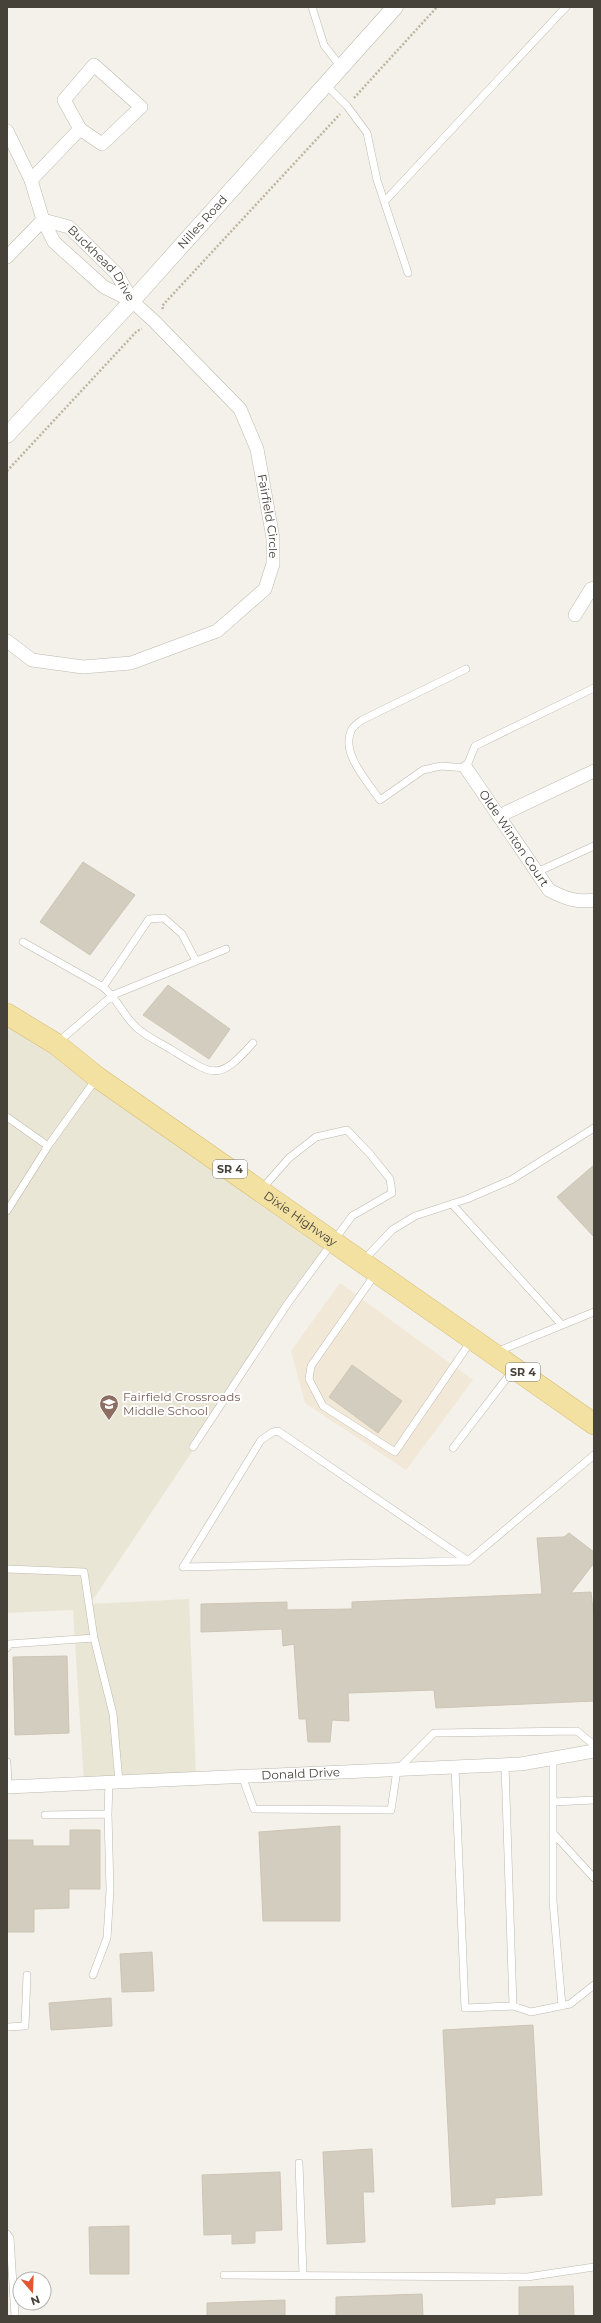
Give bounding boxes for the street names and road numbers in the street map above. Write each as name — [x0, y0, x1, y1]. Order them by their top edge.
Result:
street label: Nilles Road — [174, 192, 230, 252]
street label: Buckhead Drive — [65, 222, 139, 304]
street label: Fairfield Circle — [255, 473, 281, 559]
street label: Olde Winton Court — [476, 787, 552, 889]
road number: SR 4 — [213, 1160, 247, 1178]
street label: Dixie Highway — [261, 1188, 341, 1250]
road number: SR 4 — [506, 1363, 540, 1381]
street label: Donald Drive — [261, 1764, 340, 1783]

